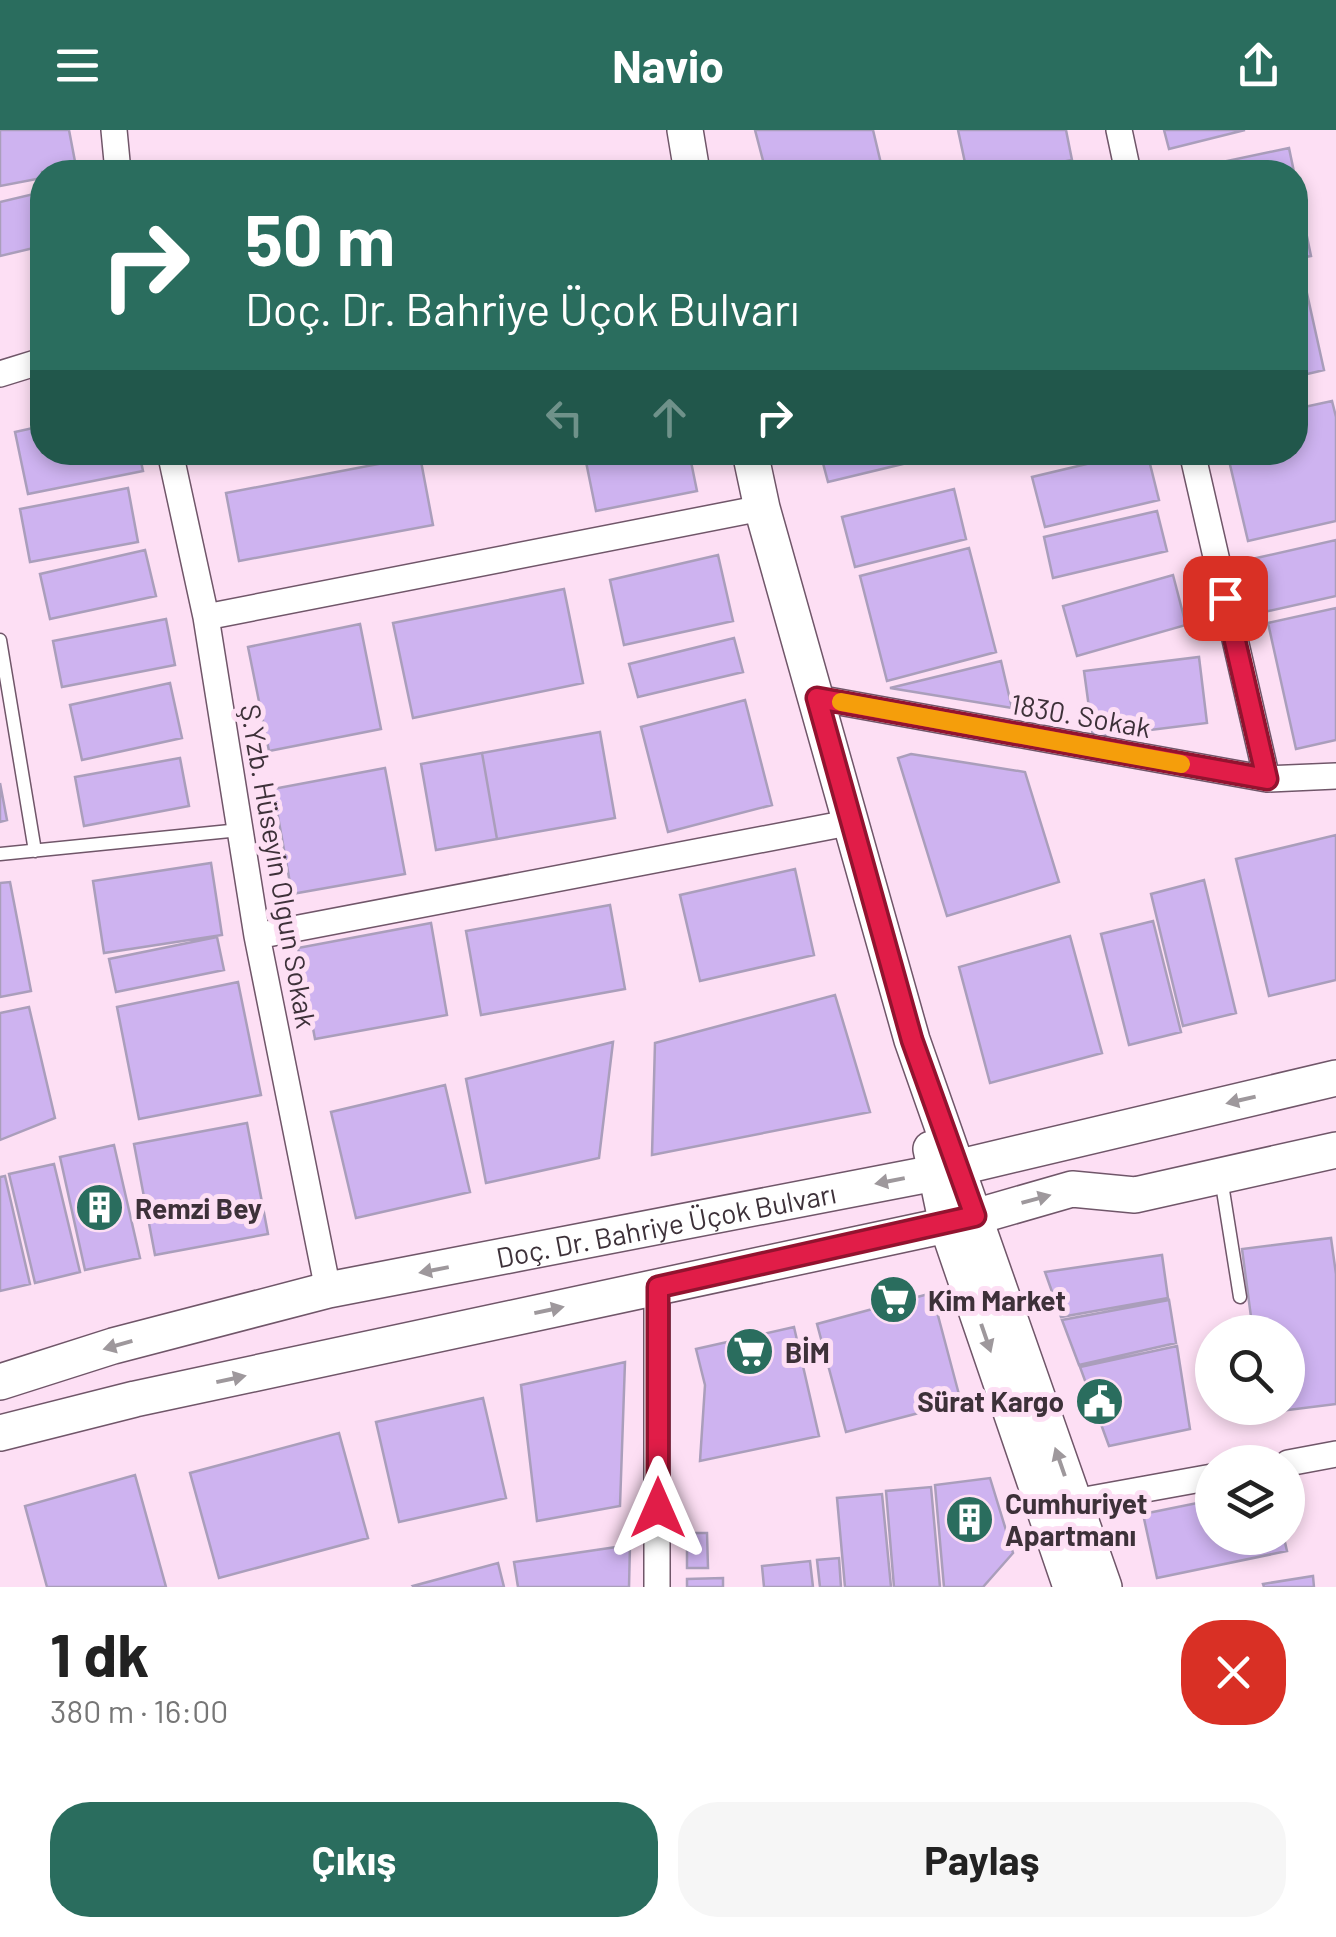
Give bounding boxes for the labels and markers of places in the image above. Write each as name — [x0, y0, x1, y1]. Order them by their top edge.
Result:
pin — [1183, 556, 1268, 641]
building icon: Remzi Bey — [74, 1182, 126, 1234]
place label: Remzi Bey — [135, 1191, 262, 1225]
supermarket icon: Kim Market — [867, 1274, 919, 1326]
place label: Kim Market — [928, 1283, 1066, 1317]
supermarket icon: BİM — [724, 1326, 776, 1378]
place label: BİM — [785, 1335, 830, 1369]
public building icon: Sürat Kargo — [1073, 1375, 1125, 1427]
place label: Sürat Kargo — [917, 1384, 1064, 1418]
place label: Cumhuriyet Apartmanı — [1005, 1486, 1147, 1552]
building icon: Cumhuriyet Apartmanı — [944, 1493, 996, 1545]

